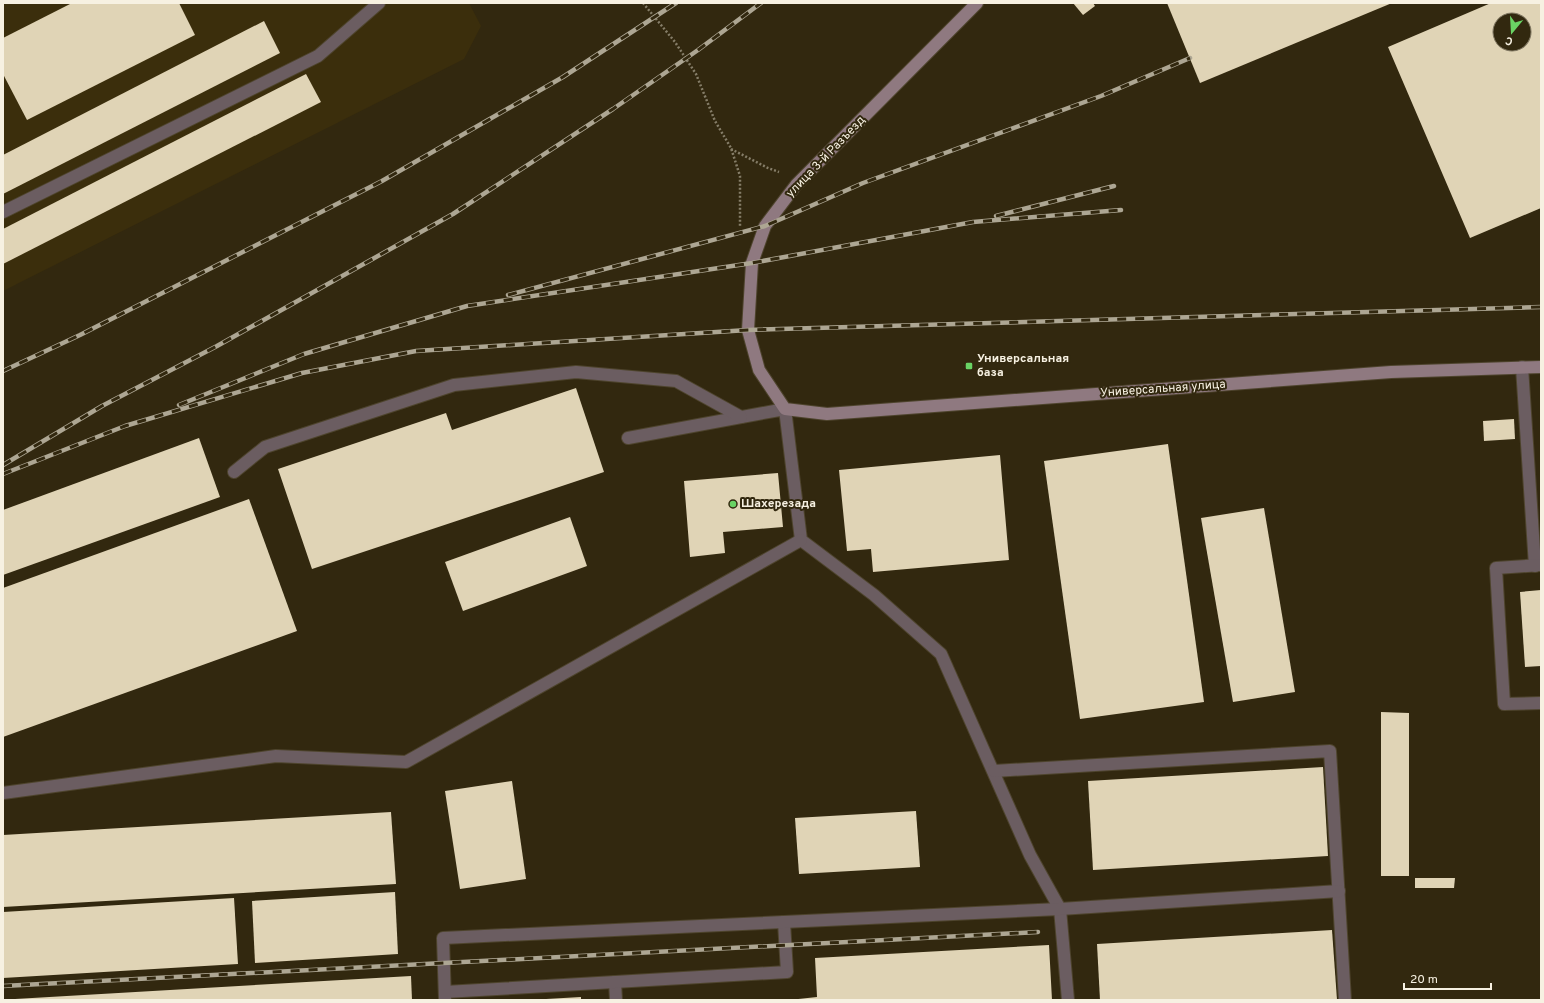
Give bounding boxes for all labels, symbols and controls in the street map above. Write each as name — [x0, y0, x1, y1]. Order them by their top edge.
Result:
north arrow — [1492, 12, 1532, 52]
text: С — [1504, 33, 1515, 48]
street label: улица 3-й Разъезд — [783, 113, 869, 201]
place label: Универсальная база — [977, 351, 1069, 381]
marker: Универсальная база — [964, 361, 974, 371]
street label: Универсальная улица — [1100, 377, 1226, 401]
place label: Шахерезада — [741, 496, 816, 512]
marker: Шахерезада — [728, 499, 738, 509]
scale bar — [1404, 965, 1491, 991]
text: 20 m — [1410, 972, 1438, 988]

